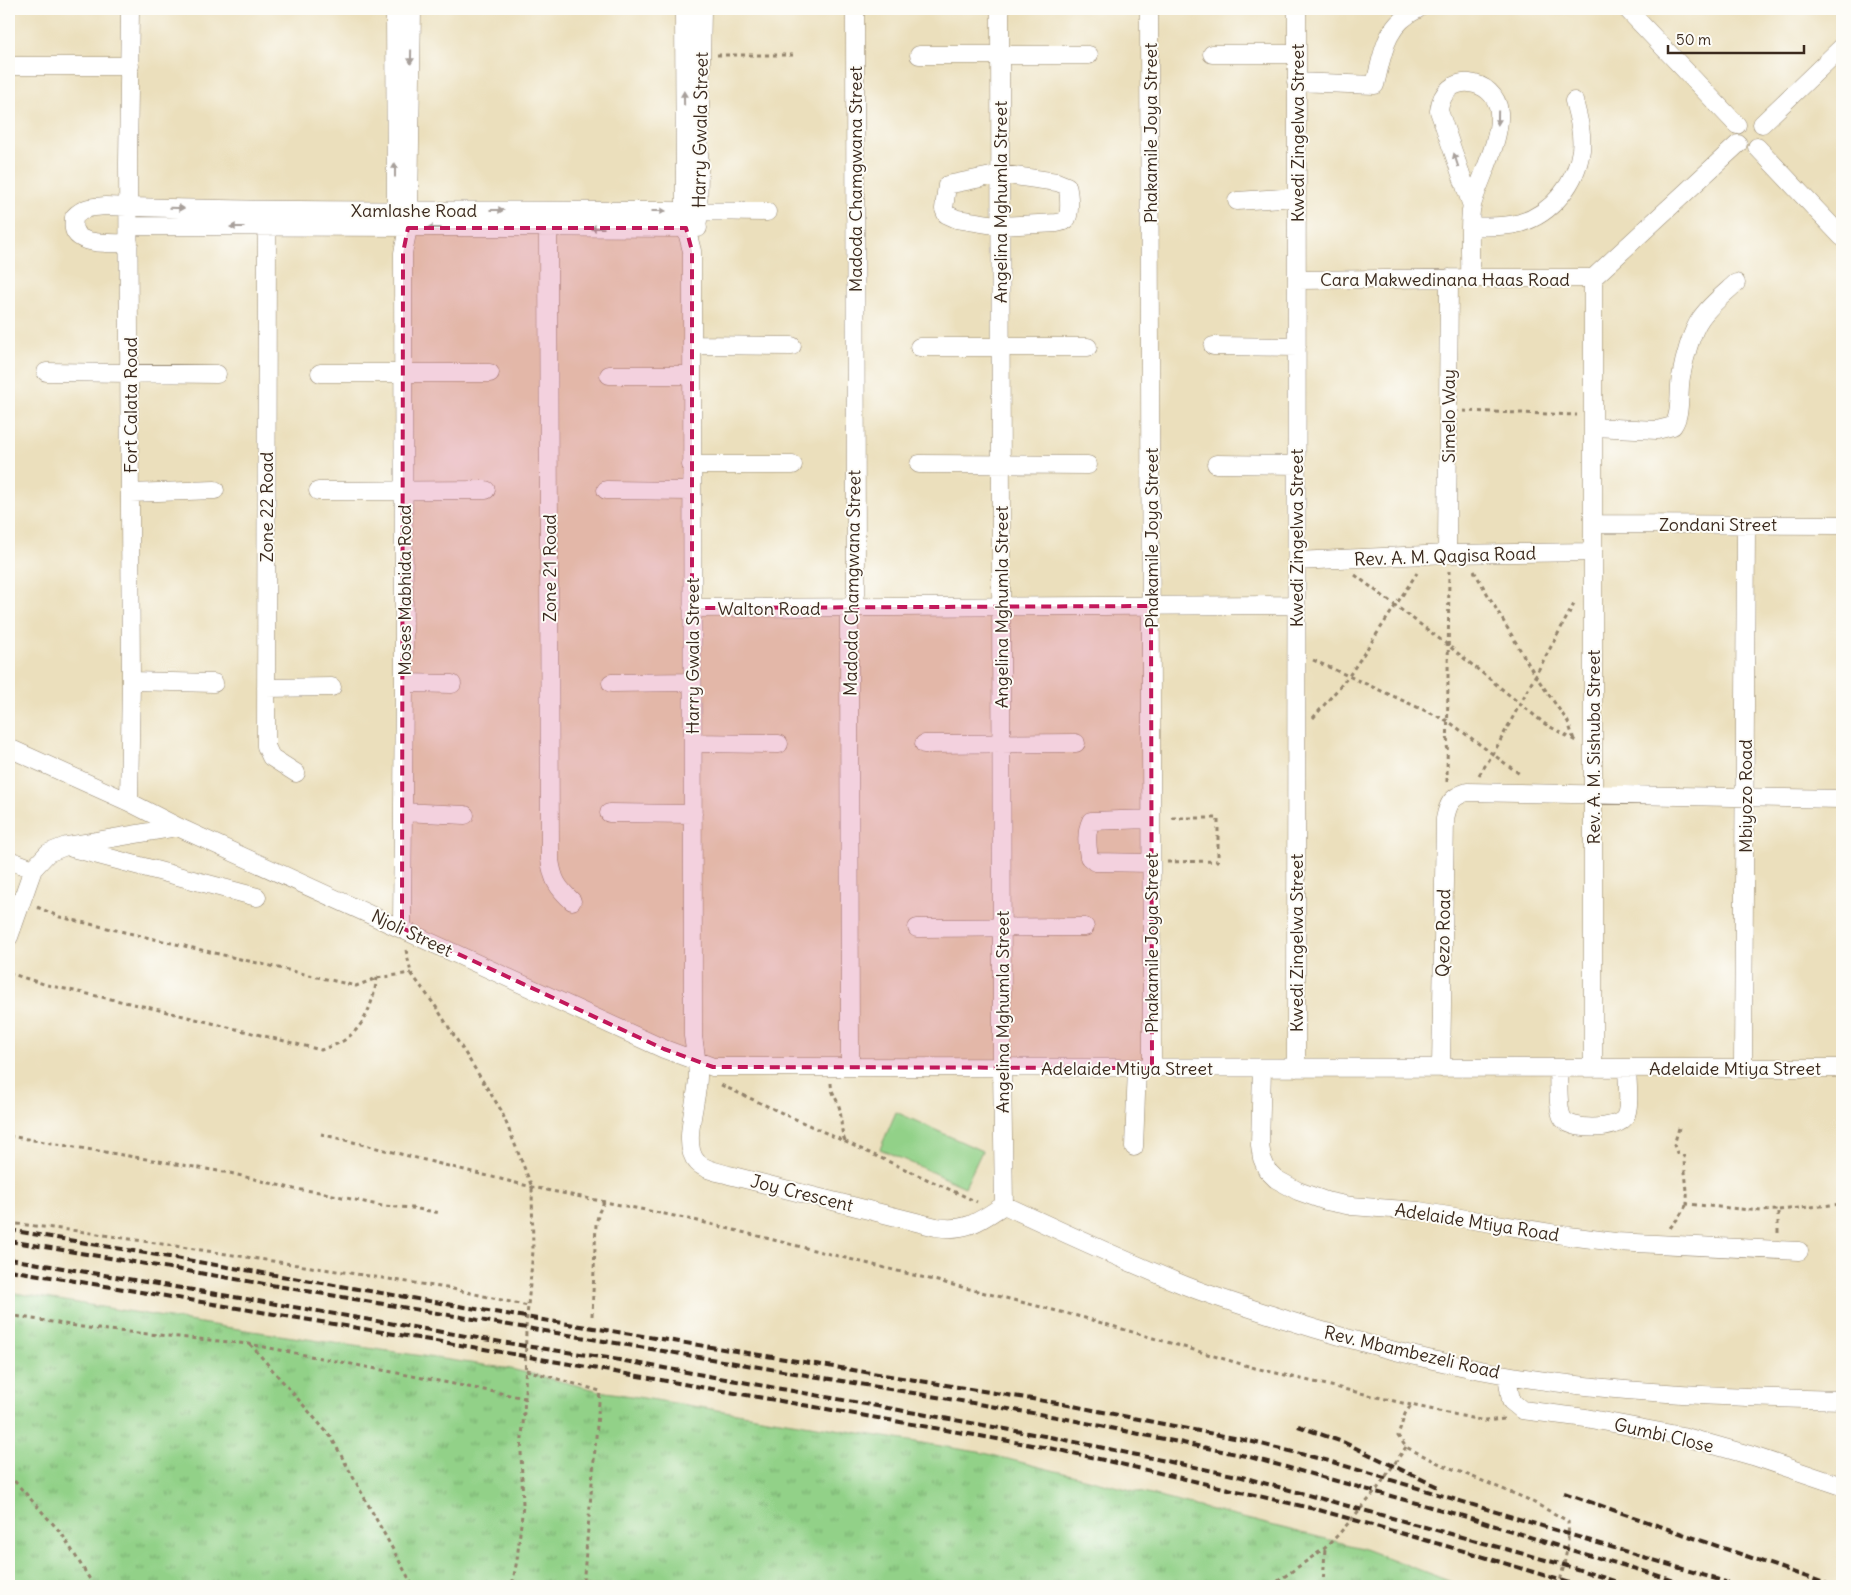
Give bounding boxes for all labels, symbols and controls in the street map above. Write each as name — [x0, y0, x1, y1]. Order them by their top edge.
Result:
scale bar — [1668, 22, 1805, 54]
text: 50 m — [1676, 30, 1711, 49]
street label: Phakamile Joya Street — [1139, 43, 1162, 223]
street label: Kwedi Zingelwa Street — [1286, 44, 1309, 222]
one-way arrow — [407, 50, 415, 66]
street label: Harry Gwala Street — [687, 52, 713, 208]
street label: Madoda Chamgwana Street — [844, 66, 867, 292]
one-way arrow — [680, 90, 688, 106]
street label: Angelina Mghumla Street — [989, 101, 1012, 303]
one-way arrow — [1494, 110, 1502, 126]
one-way arrow — [1452, 152, 1459, 167]
one-way arrow — [391, 161, 399, 177]
street label: Xamlashe Road — [351, 199, 478, 222]
one-way arrow — [169, 204, 185, 212]
one-way arrow — [489, 206, 505, 214]
one-way arrow — [652, 207, 668, 215]
one-way arrow — [229, 222, 245, 230]
one-way arrow — [426, 224, 442, 232]
one-way arrow — [589, 224, 605, 232]
street label: Cara Makwedinana Haas Road — [1320, 268, 1570, 291]
street label: Fort Calata Road — [119, 336, 142, 473]
street label: Simelo Way — [1437, 369, 1460, 463]
street label: Phakamile Joya Street — [1140, 448, 1163, 628]
street label: Kwedi Zingelwa Street — [1285, 449, 1308, 627]
street label: Zone 22 Road — [255, 451, 278, 562]
street label: Madoda Chamgwana Street — [839, 470, 865, 696]
street label: Moses Mabhida Road — [393, 504, 416, 676]
street label: Angelina Mghumla Street — [990, 506, 1013, 708]
street label: Zondani Street — [1659, 513, 1777, 536]
street label: Zone 21 Road — [538, 514, 561, 622]
street label: Rev. A. M. Qagisa Road — [1354, 541, 1537, 571]
street label: Harry Gwala Street — [681, 578, 704, 734]
street label: Walton Road — [717, 597, 821, 620]
street label: Rev. A. M. Sishuba Street — [1582, 650, 1605, 844]
street label: Mbiyozo Road — [1734, 739, 1757, 853]
street label: Phakamile Joya Street — [1140, 853, 1163, 1033]
street label: Kwedi Zingelwa Street — [1285, 854, 1308, 1032]
street label: Qezo Road — [1431, 888, 1455, 977]
street label: Njoli Street — [368, 904, 456, 962]
street label: Angelina Mghumla Street — [991, 911, 1014, 1113]
street label: Adelaide Mtiya Street — [1041, 1057, 1213, 1080]
street label: Adelaide Mtiya Street — [1649, 1057, 1821, 1080]
street label: Joy Crescent — [748, 1169, 856, 1217]
street label: Adelaide Mtiya Road — [1393, 1198, 1561, 1246]
street label: Rev. Mbambezeli Road — [1322, 1321, 1503, 1384]
street label: Gumbi Close — [1612, 1412, 1716, 1458]

